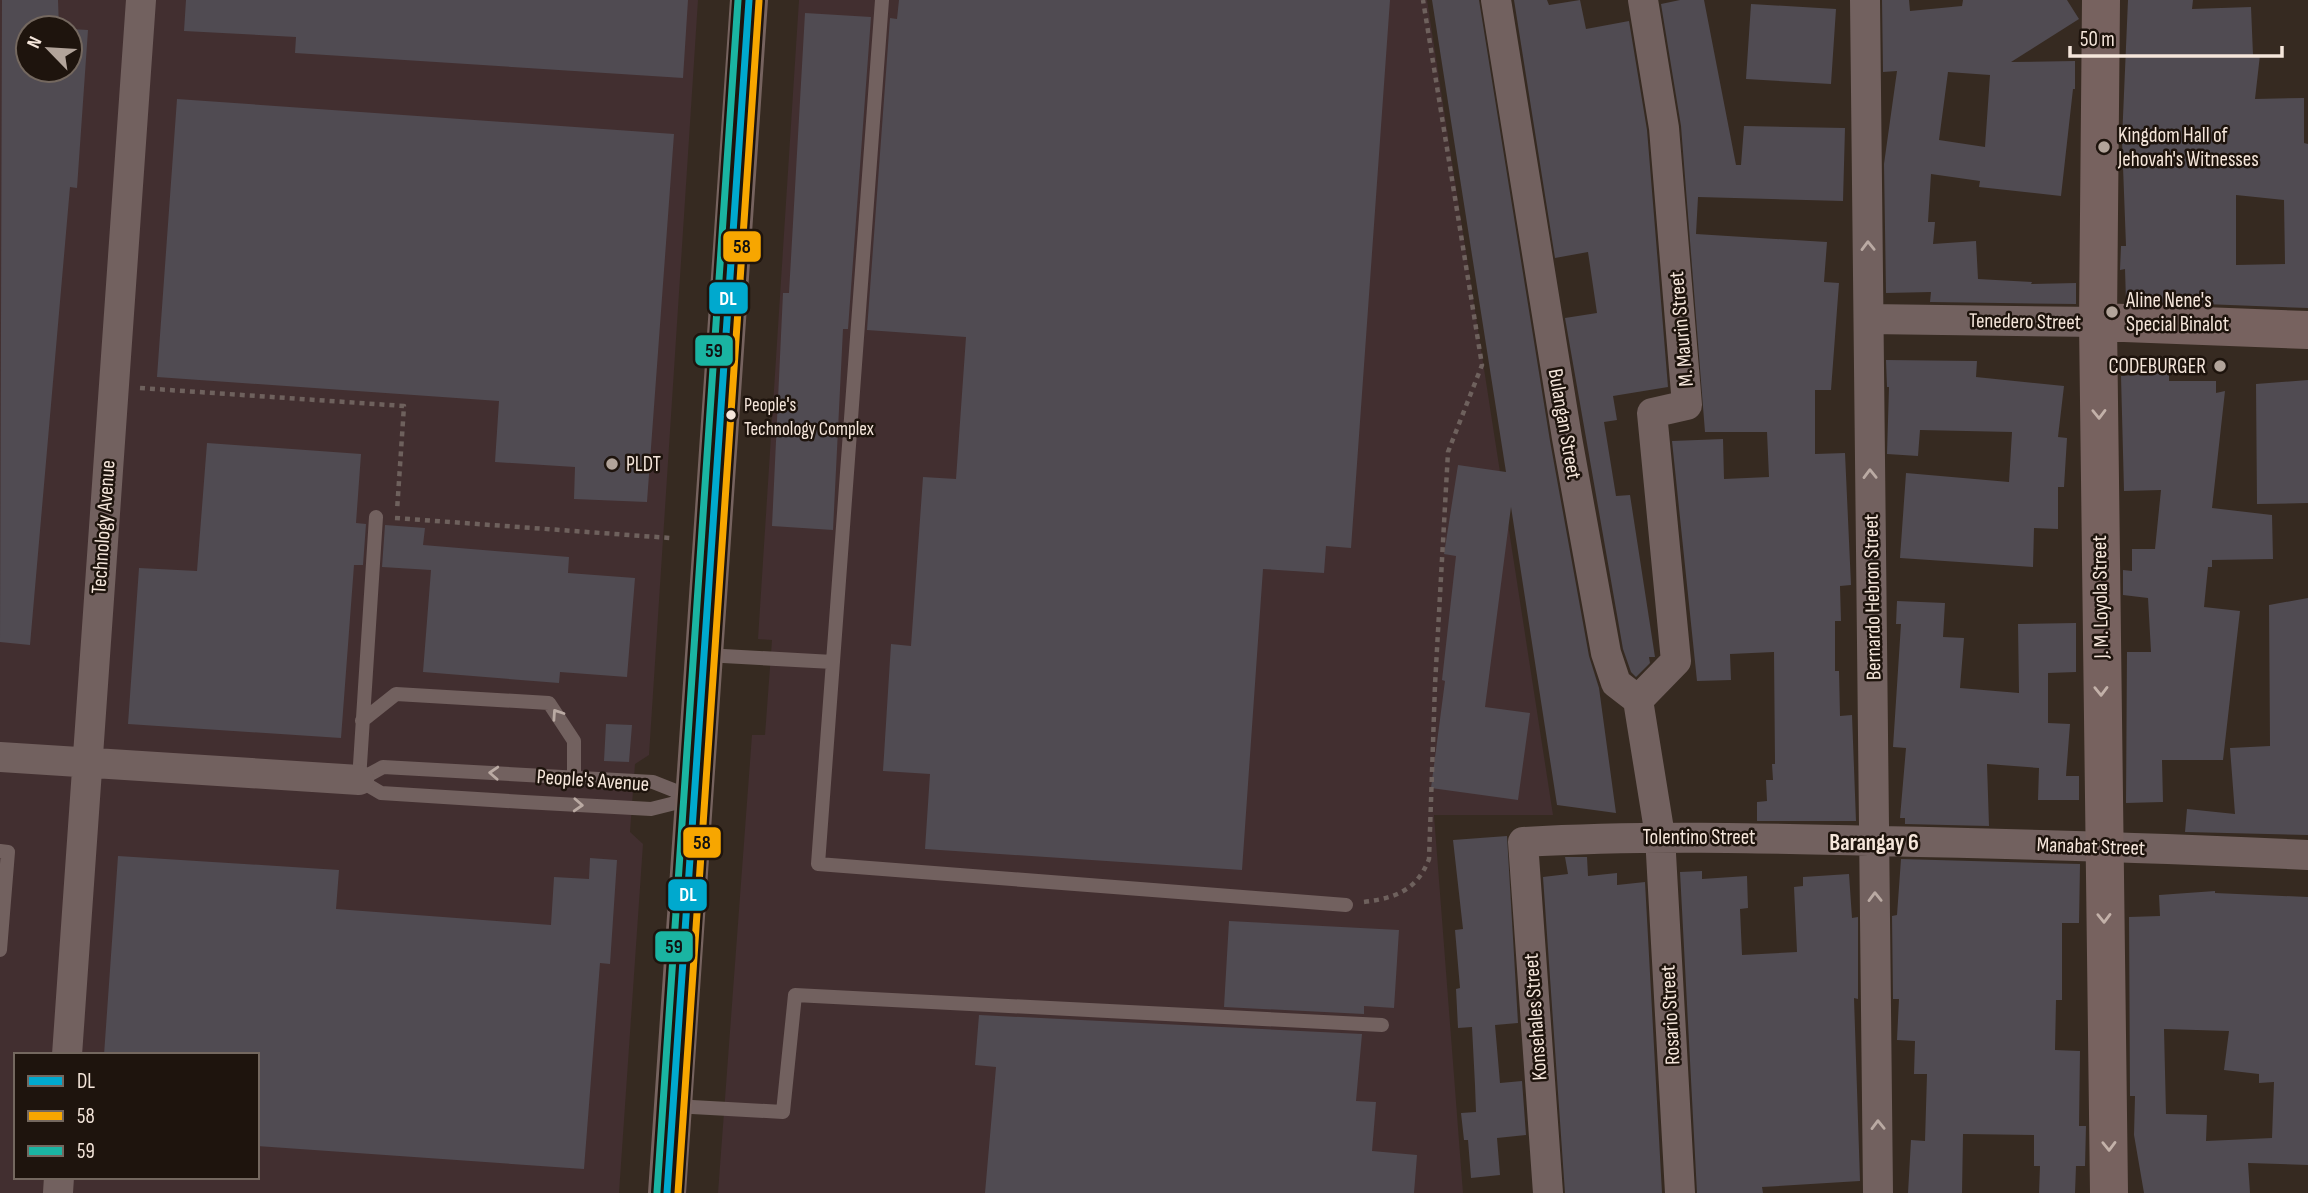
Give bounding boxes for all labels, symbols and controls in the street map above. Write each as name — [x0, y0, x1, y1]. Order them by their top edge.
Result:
north arrow — [14, 14, 84, 84]
scale bar — [2070, 14, 2282, 58]
text: 50 m — [2080, 27, 2115, 52]
text: N — [22, 33, 48, 52]
place label: Kingdom Hall of Jehovah's Witnesses — [2117, 123, 2259, 172]
marker: Kingdom Hall of Jehovah's Witnesses — [2096, 139, 2112, 155]
line badge: 58 — [722, 230, 762, 263]
text: 58 — [733, 236, 751, 259]
one-way arrow — [1860, 241, 1876, 251]
street label: M. Maurin Street — [1664, 270, 1699, 388]
line badge: DL — [708, 281, 749, 315]
text: DL — [719, 288, 737, 311]
place label: Aline Nene's Special Binalot — [2125, 288, 2229, 337]
marker: Aline Nene's Special Binalot — [2104, 304, 2120, 320]
street label: Tenedero Street — [1969, 308, 2081, 335]
line badge: 59 — [694, 334, 734, 367]
text: 59 — [705, 340, 723, 363]
place label: CODEBURGER — [2108, 354, 2206, 379]
marker: CODEBURGER — [2212, 358, 2228, 374]
street label: Bulangan Street — [1542, 367, 1587, 481]
place label: People's Technology Complex — [744, 394, 874, 441]
marker: People's Technology Complex — [724, 408, 738, 422]
one-way arrow — [2091, 409, 2106, 420]
place label: PLDT — [626, 452, 662, 477]
marker: PLDT — [604, 456, 620, 472]
street label: Technology Avenue — [86, 459, 121, 595]
one-way arrow — [1862, 468, 1878, 479]
street label: Bernardo Hebron Street — [1859, 514, 1886, 680]
street label: J. M. Loyola Street — [2087, 535, 2114, 660]
one-way arrow — [2094, 686, 2109, 697]
one-way arrow — [553, 709, 565, 722]
street label: People's Avenue — [536, 764, 650, 797]
one-way arrow — [488, 766, 499, 781]
one-way arrow — [573, 797, 584, 812]
street label: Tolentino Street — [1642, 825, 1756, 850]
line badge: 58 — [682, 826, 722, 859]
district label: Barangay 6 — [1829, 829, 1919, 857]
text: 58 — [693, 832, 711, 855]
street label: Manabat Street — [2036, 832, 2146, 861]
line badge: DL — [667, 878, 708, 912]
text: DL — [679, 884, 697, 907]
one-way arrow — [1867, 892, 1883, 902]
one-way arrow — [2097, 913, 2112, 924]
line badge: 59 — [654, 930, 694, 963]
text: 59 — [665, 936, 683, 959]
street label: Konsehales Street — [1519, 953, 1552, 1081]
street label: Rosario Street — [1655, 964, 1686, 1066]
legend — [14, 1053, 259, 1179]
text: DL — [77, 1069, 95, 1094]
text: 58 — [77, 1104, 95, 1129]
one-way arrow — [1870, 1119, 1885, 1130]
text: 59 — [77, 1139, 95, 1164]
one-way arrow — [2101, 1141, 2116, 1152]

